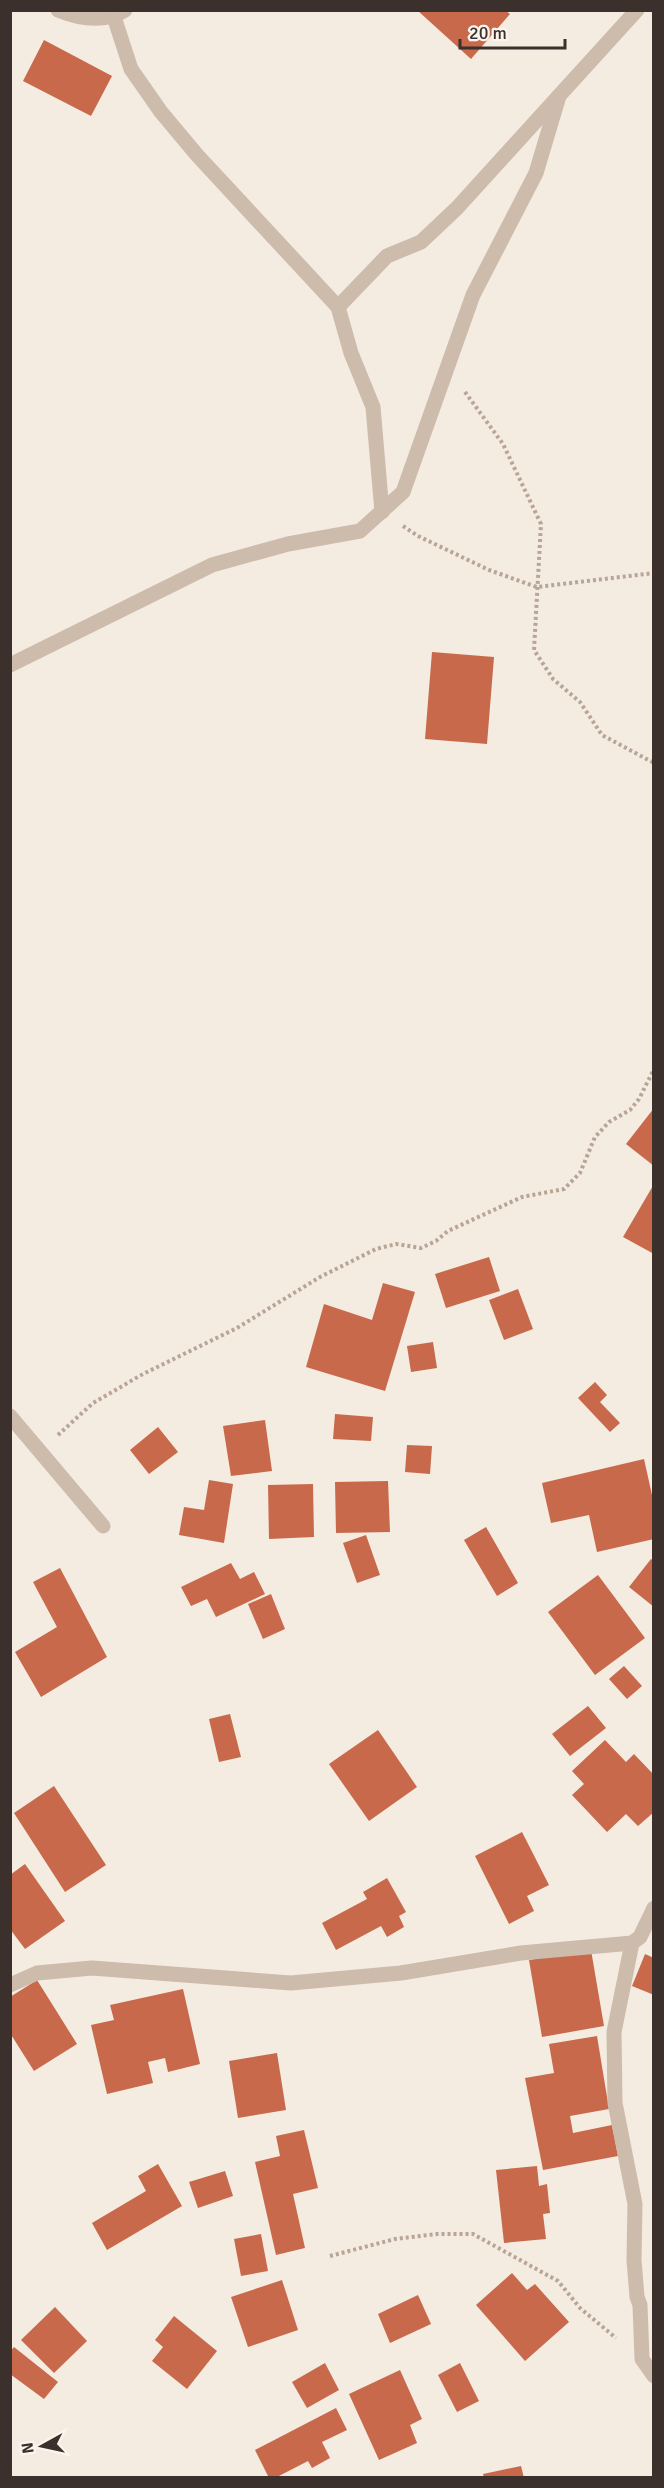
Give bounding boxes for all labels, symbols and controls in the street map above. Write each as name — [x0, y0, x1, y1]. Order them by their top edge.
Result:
scale bar — [460, 12, 565, 50]
text: 20 m — [469, 22, 507, 44]
north arrow — [12, 2416, 72, 2476]
text: N — [17, 2441, 39, 2455]

